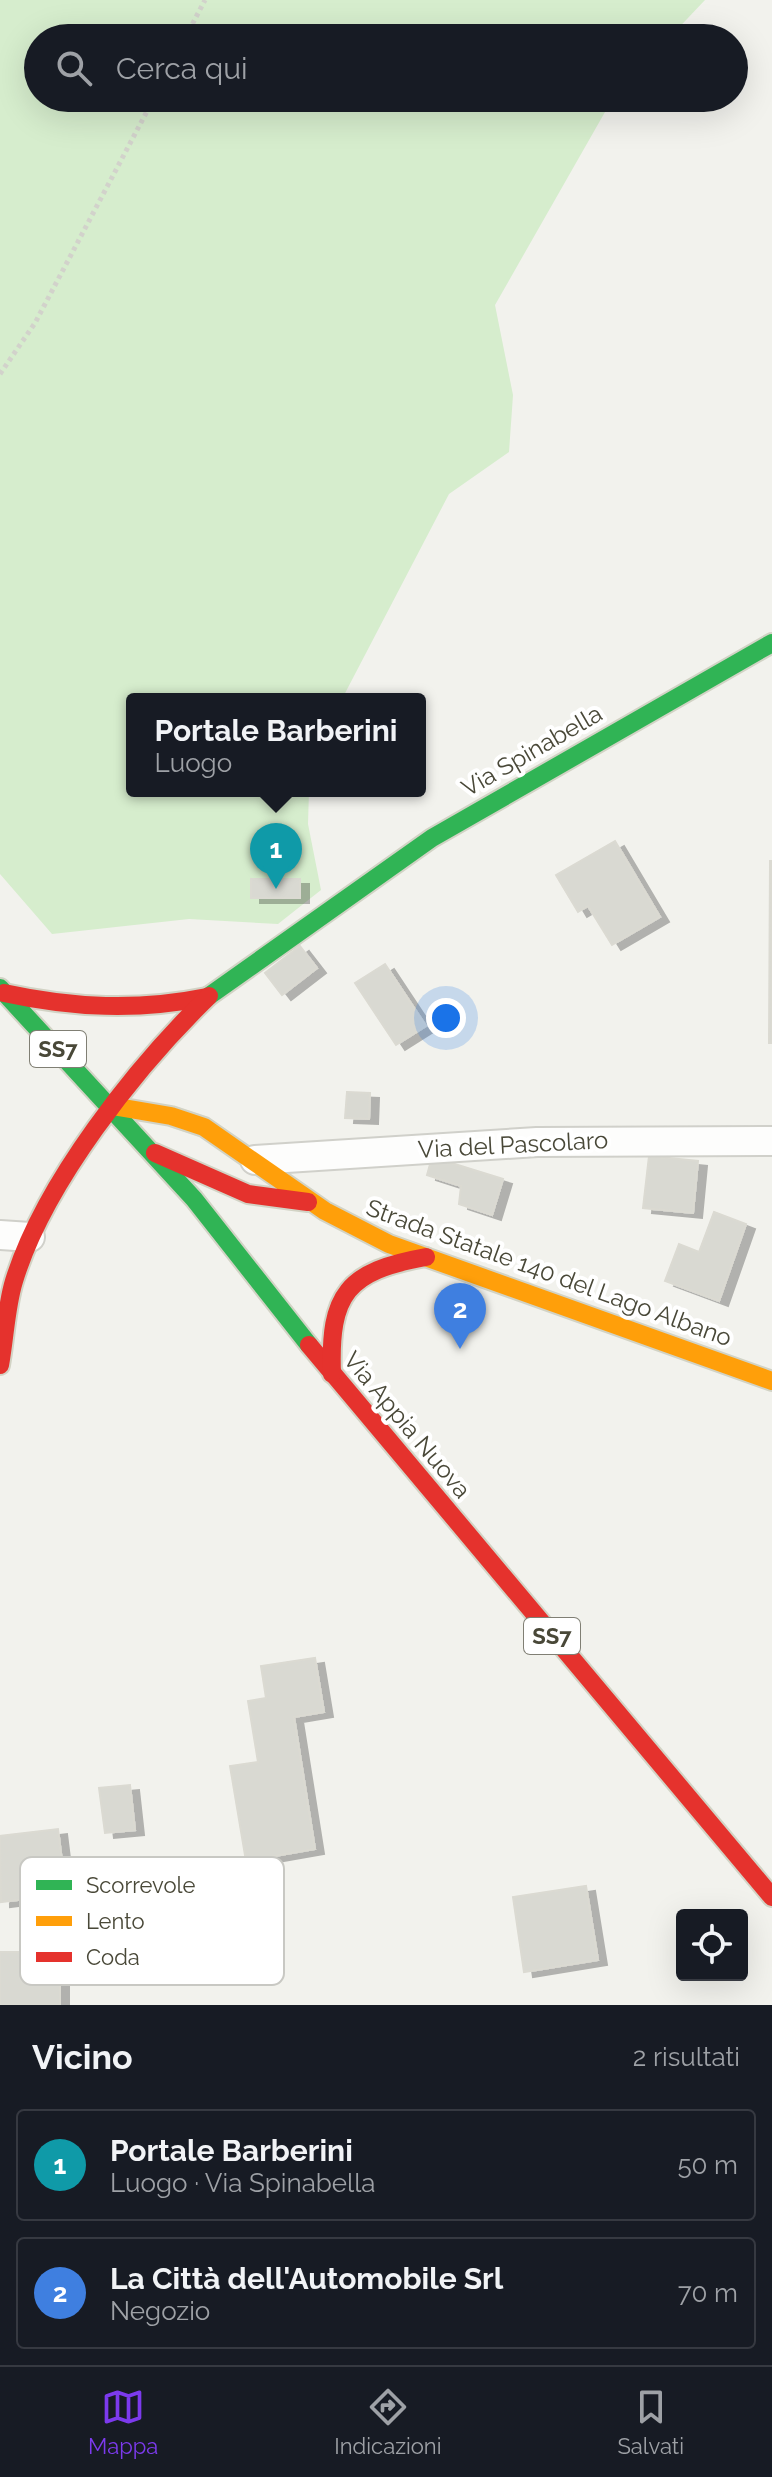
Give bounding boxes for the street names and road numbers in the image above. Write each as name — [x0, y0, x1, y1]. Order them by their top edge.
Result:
street label: Via Spinabella — [456, 699, 607, 802]
road number: SS7 — [30, 1031, 86, 1067]
street label: Via del Pascolaro — [417, 1125, 609, 1164]
street label: Strada Statale 140 del Lago Albano — [362, 1193, 736, 1352]
street label: Via Appia Nuova — [338, 1345, 477, 1504]
road number: SS7 — [524, 1618, 580, 1654]

